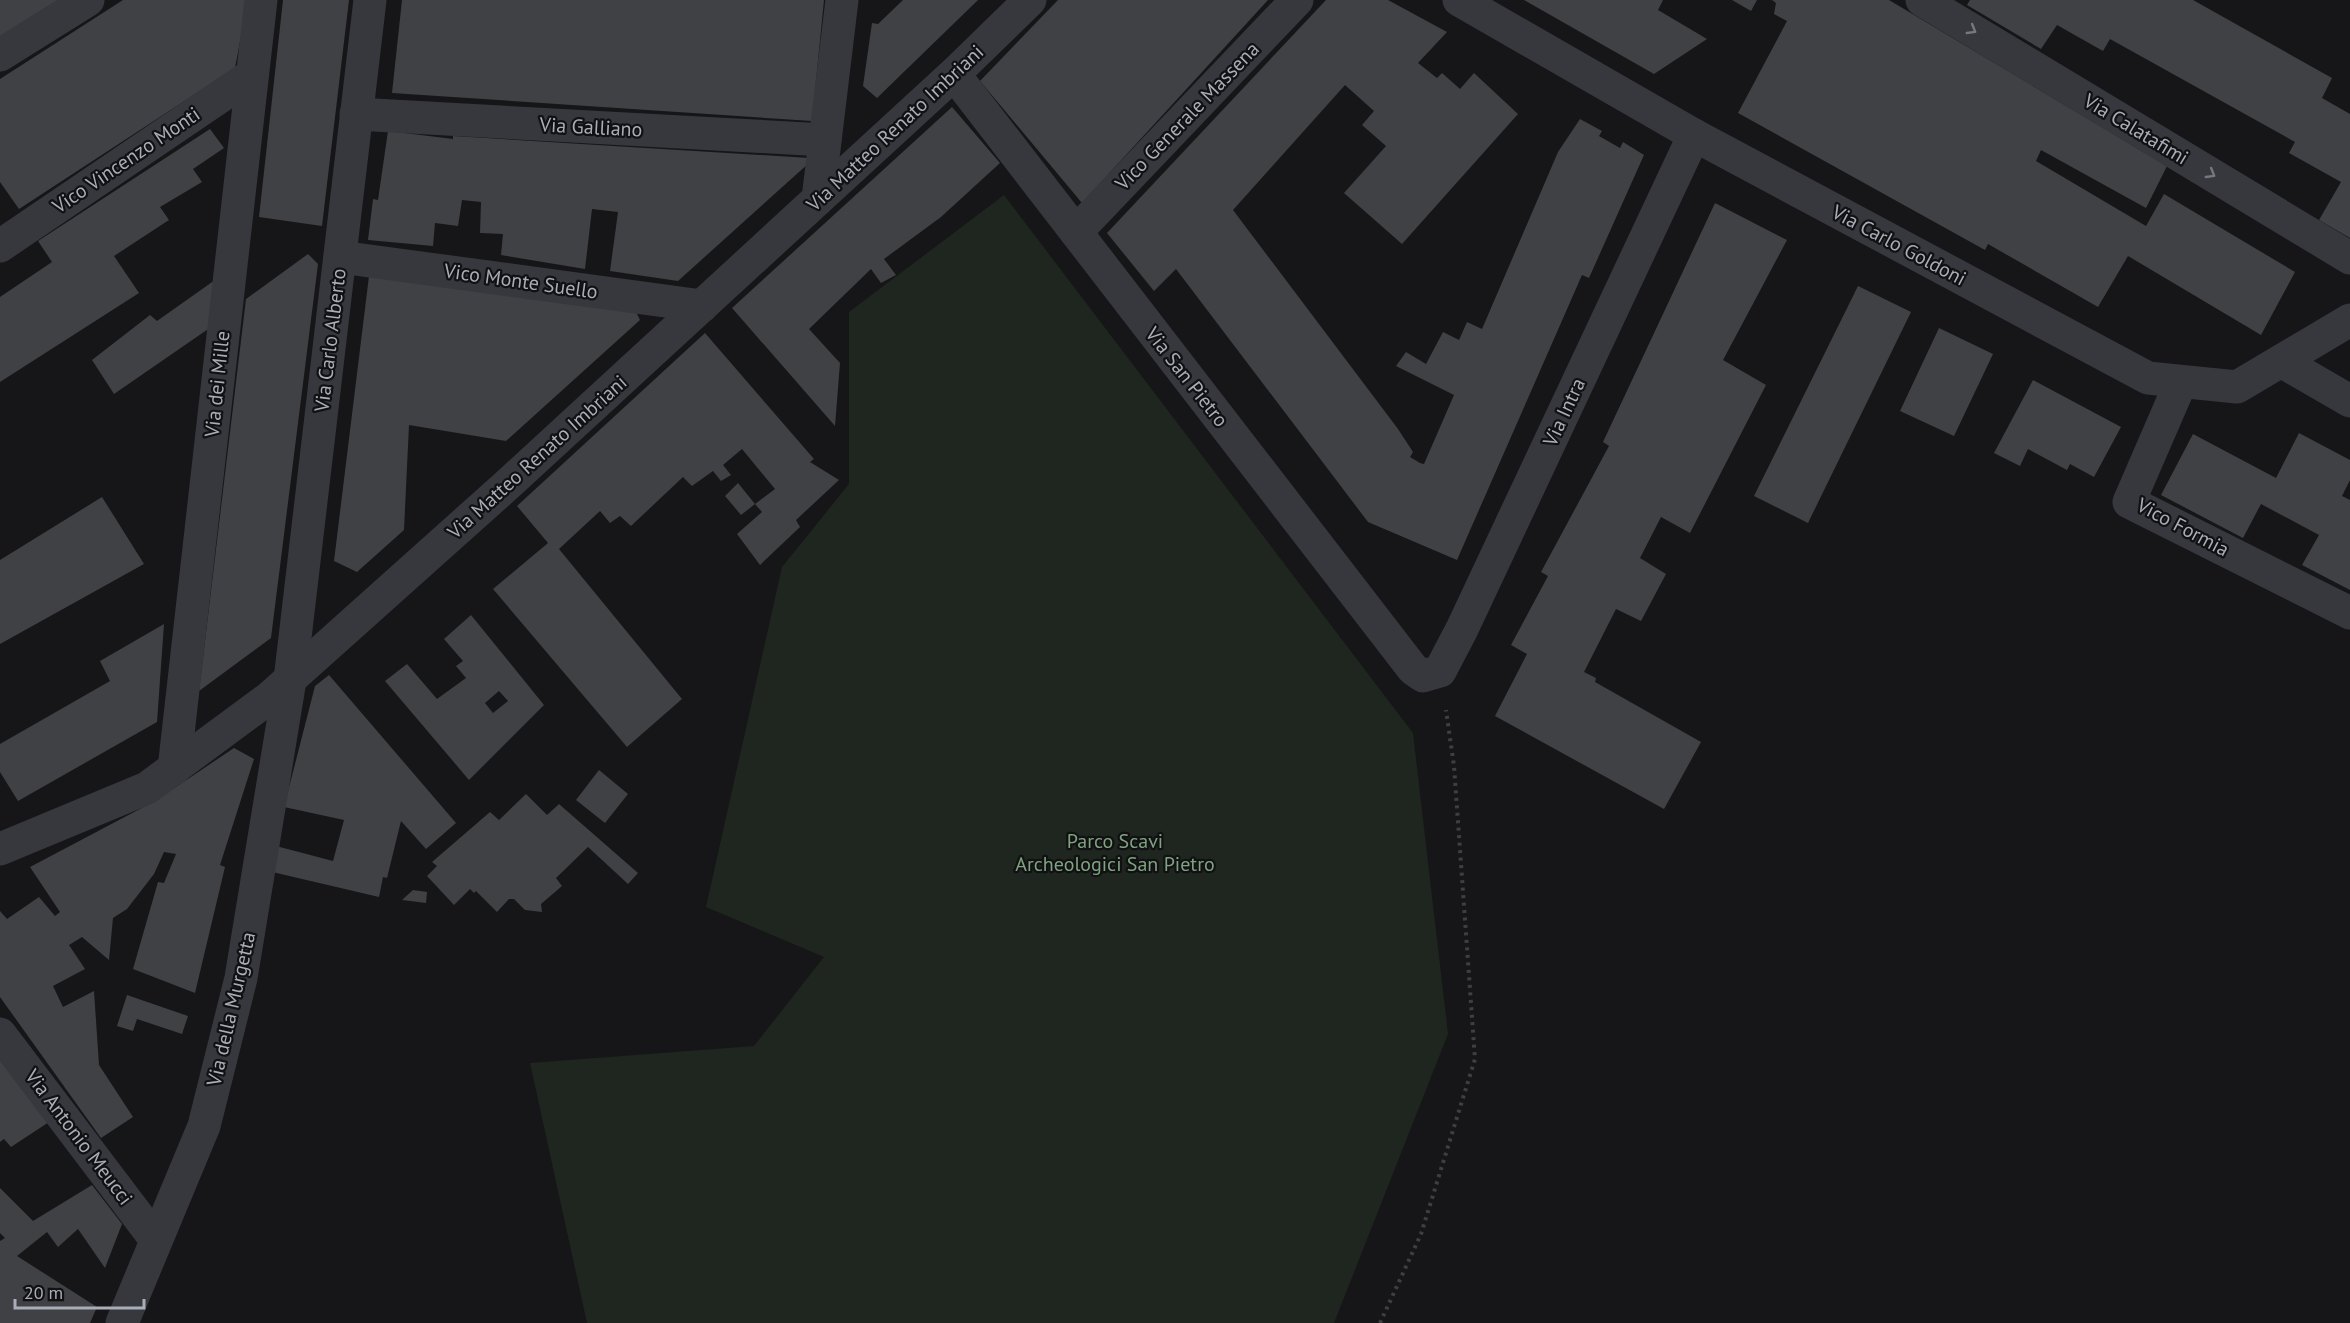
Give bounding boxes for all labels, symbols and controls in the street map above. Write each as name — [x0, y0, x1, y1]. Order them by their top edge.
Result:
one-way arrow — [1966, 23, 1976, 35]
street label: Vico Generale Massena — [1109, 36, 1265, 196]
street label: Via Matteo Renato Imbriani — [800, 39, 989, 218]
street label: Via Calatafimi — [2078, 87, 2193, 170]
street label: Vico Vincenzo Monti — [46, 101, 205, 220]
street label: Via Galliano — [538, 111, 643, 143]
one-way arrow — [2205, 167, 2215, 179]
street label: Via Carlo Goldoni — [1827, 198, 1971, 291]
street label: Vico Monte Suello — [442, 257, 599, 305]
street label: Via Carlo Alberto — [308, 267, 352, 414]
street label: Via San Pietro — [1139, 321, 1234, 432]
street label: Via dei Mille — [198, 330, 236, 439]
street label: Via Matteo Renato Imbriani — [441, 369, 632, 545]
street label: Via Intra — [1537, 374, 1591, 451]
street label: Vico Formia — [2132, 491, 2234, 562]
park label: Parco Scavi Archeologici San Pietro — [1015, 828, 1215, 877]
street label: Via della Murgetta — [200, 929, 261, 1090]
street label: Via Antonio Meucci — [19, 1063, 139, 1210]
scale bar — [15, 1272, 144, 1310]
text: 20 m — [24, 1281, 63, 1304]

